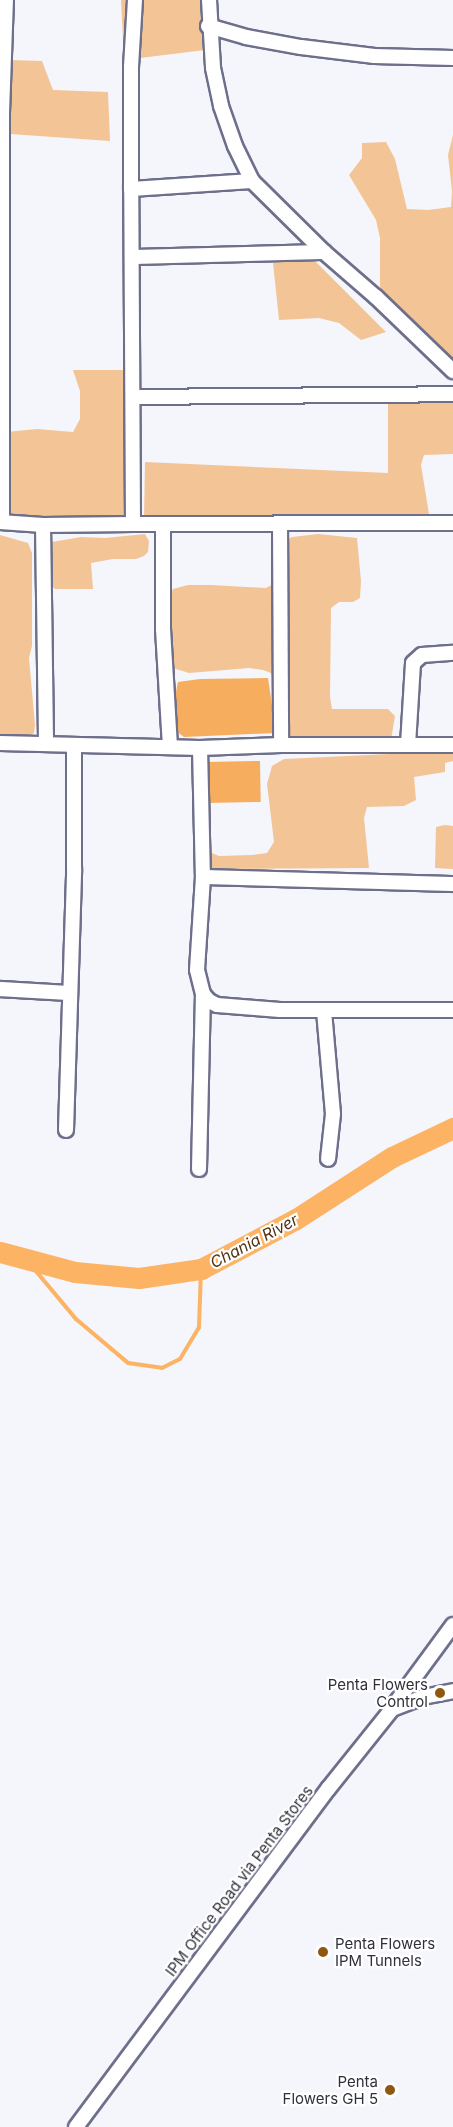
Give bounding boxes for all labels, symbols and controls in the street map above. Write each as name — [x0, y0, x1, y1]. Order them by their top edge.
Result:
water label: Chania River — [207, 1210, 301, 1272]
place label: Penta Flowers Control — [328, 1675, 428, 1710]
marker: Penta Flowers Control — [433, 1686, 447, 1700]
street label: IPM Office Road via Penta Stores — [161, 1782, 317, 1980]
place label: Penta Flowers IPM Tunnels — [335, 1934, 435, 1969]
marker: Penta Flowers IPM Tunnels — [316, 1945, 330, 1959]
place label: Penta Flowers GH 5 — [283, 2072, 378, 2107]
marker: Penta Flowers GH 5 — [383, 2083, 397, 2097]

